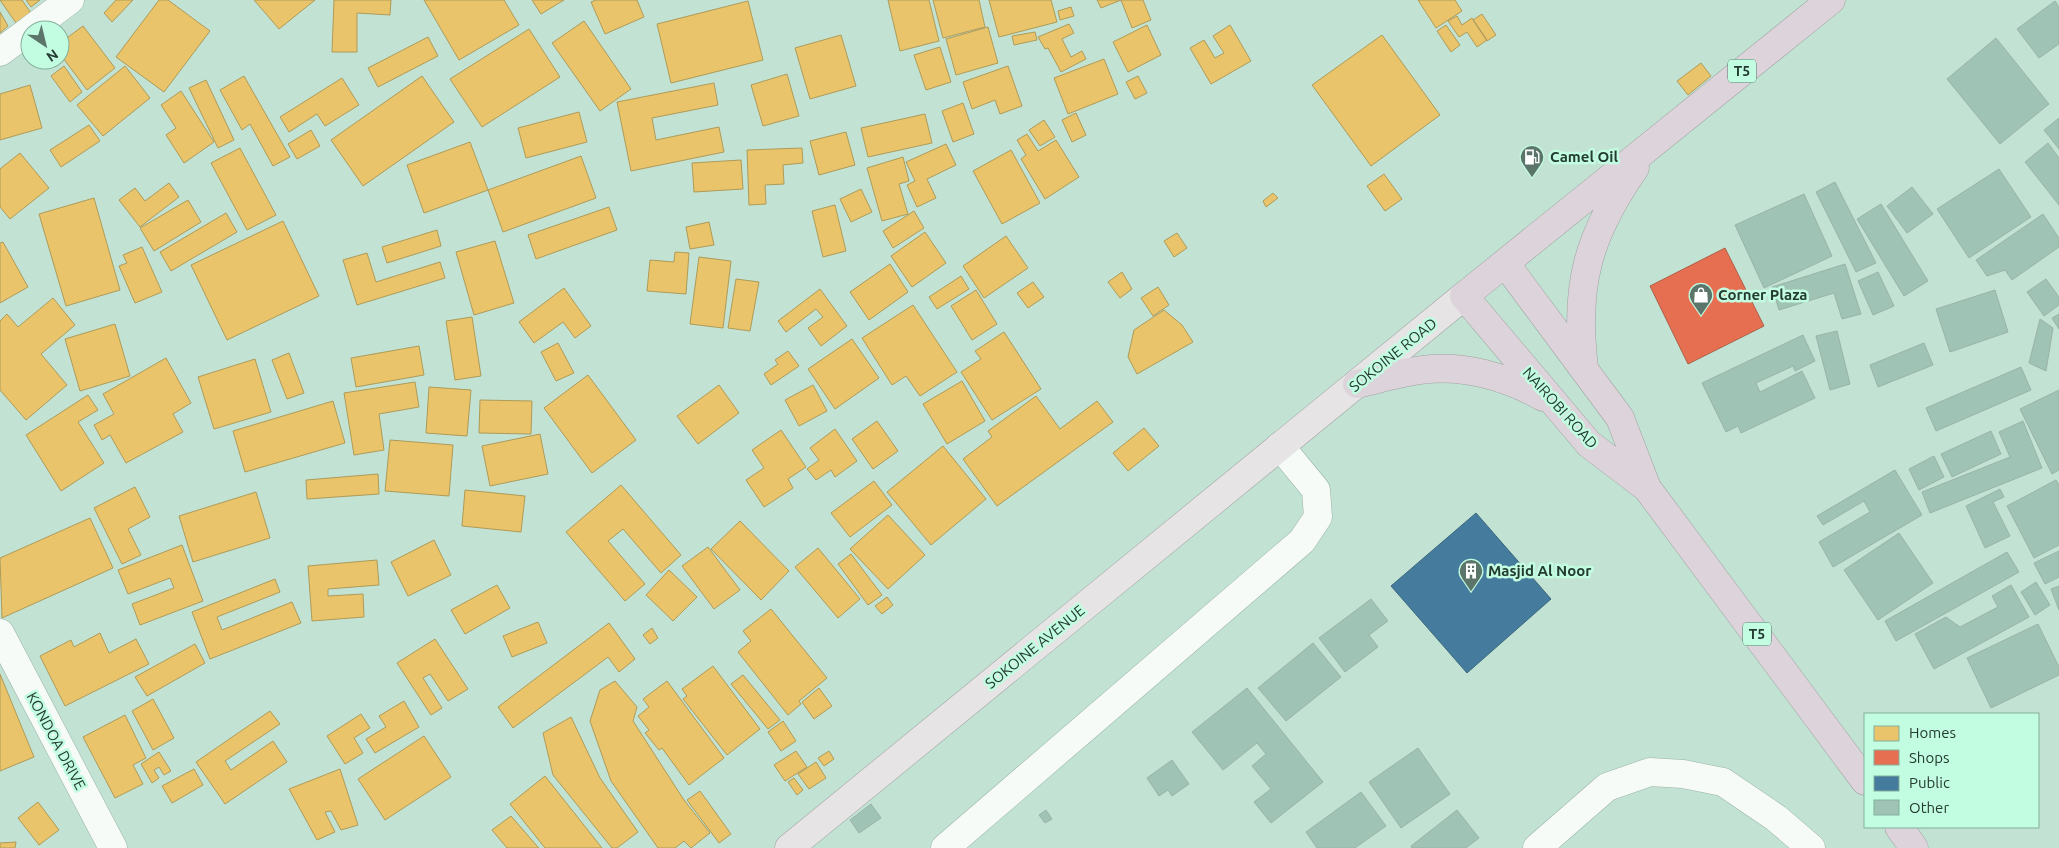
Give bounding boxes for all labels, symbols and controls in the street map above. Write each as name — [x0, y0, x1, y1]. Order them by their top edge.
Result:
north arrow — [20, 20, 70, 70]
text: N — [44, 46, 61, 65]
road number: T5 — [1728, 59, 1756, 82]
fuel station icon: Camel Oil — [1519, 144, 1545, 178]
place label: Camel Oil — [1550, 148, 1618, 165]
shop icon: Corner Plaza — [1688, 282, 1714, 316]
place label: Corner Plaza — [1718, 286, 1807, 303]
street label: SOKOINE ROAD — [1346, 314, 1440, 395]
street label: NAIROBI ROAD — [1520, 364, 1601, 452]
building icon: Masjid Al Noor — [1458, 558, 1484, 592]
place label: Masjid Al Noor — [1488, 562, 1592, 579]
street label: SOKOINE AVENUE — [982, 601, 1088, 692]
road number: T5 — [1743, 622, 1771, 646]
street label: KONDOA DRIVE — [24, 689, 89, 792]
legend — [1864, 713, 2039, 828]
text: Homes — [1909, 724, 1956, 741]
text: Shops — [1909, 749, 1950, 766]
text: Public — [1909, 774, 1950, 791]
text: Other — [1909, 799, 1949, 816]

